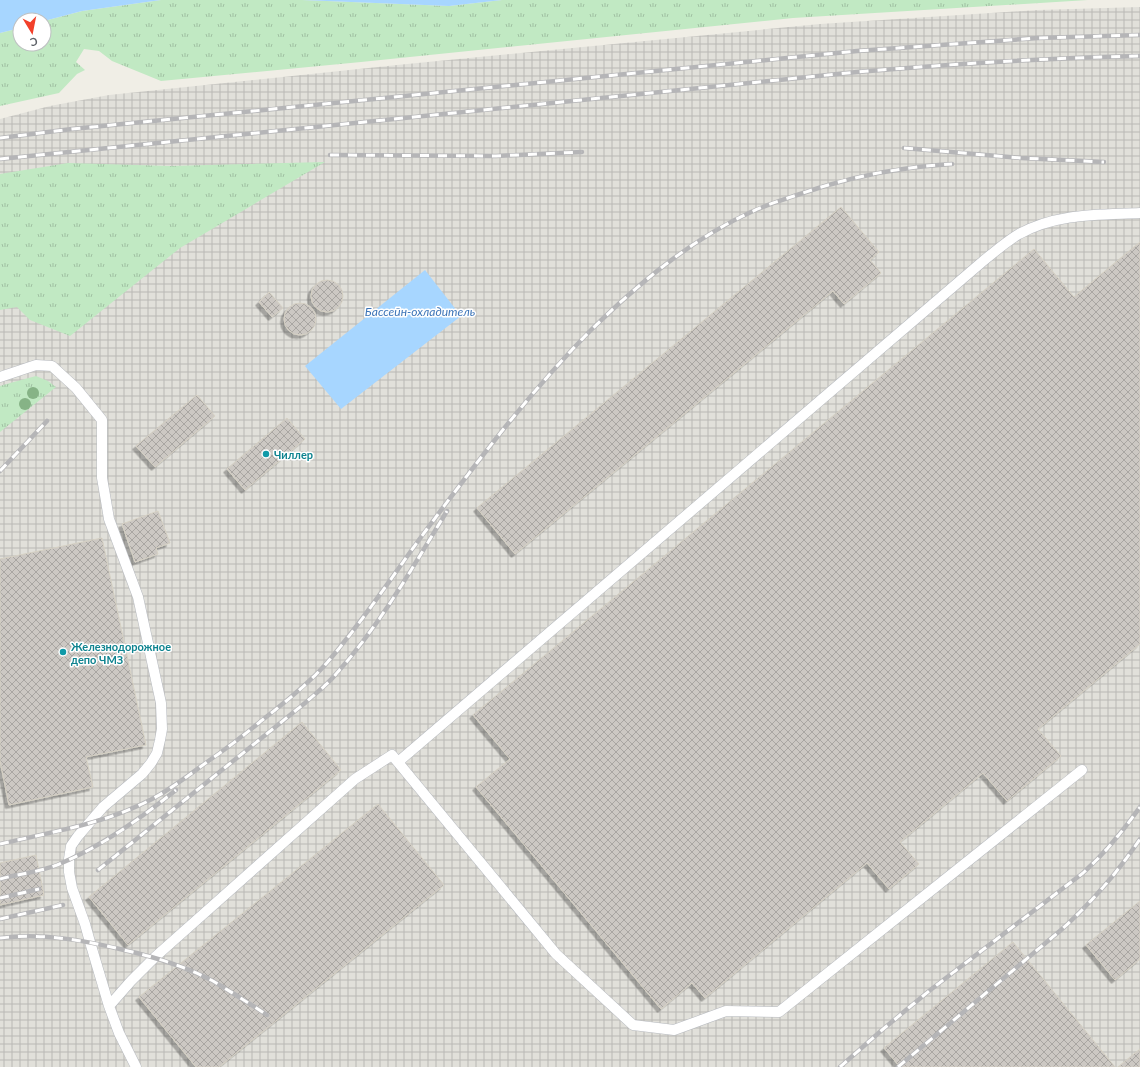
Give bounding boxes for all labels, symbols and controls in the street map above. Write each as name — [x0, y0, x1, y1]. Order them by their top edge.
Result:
north arrow — [12, 12, 52, 52]
text: С — [28, 35, 39, 49]
water label: Бассейн-охладитель — [365, 304, 475, 319]
place label: Чиллер — [274, 448, 313, 461]
marker: Чиллер — [261, 449, 271, 459]
place label: Железнодорожное депо ЧМЗ — [71, 640, 171, 666]
marker: Железнодорожное депо ЧМЗ — [58, 647, 68, 657]

